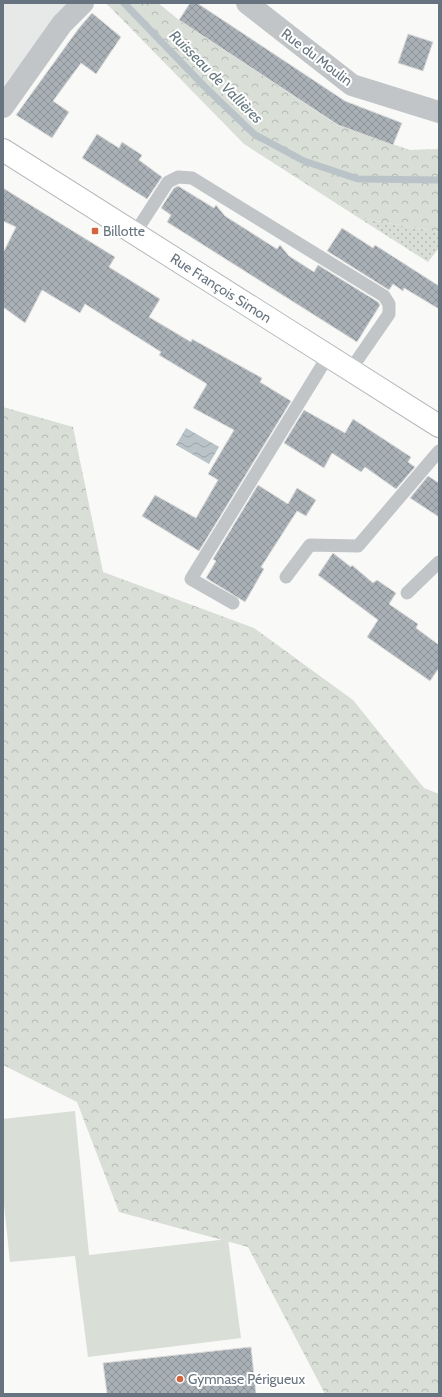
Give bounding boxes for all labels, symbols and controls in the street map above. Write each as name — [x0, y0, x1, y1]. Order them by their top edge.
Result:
street label: Rue du Moulin — [278, 24, 356, 90]
water label: Ruisseau de Vallières — [166, 27, 266, 127]
place label: Billotte — [103, 222, 145, 240]
marker: Billotte — [90, 226, 100, 236]
street label: Rue François Simon — [167, 249, 275, 327]
place label: Gymnase Périgueux — [188, 1370, 305, 1388]
marker: Gymnase Périgueux — [175, 1374, 185, 1384]

